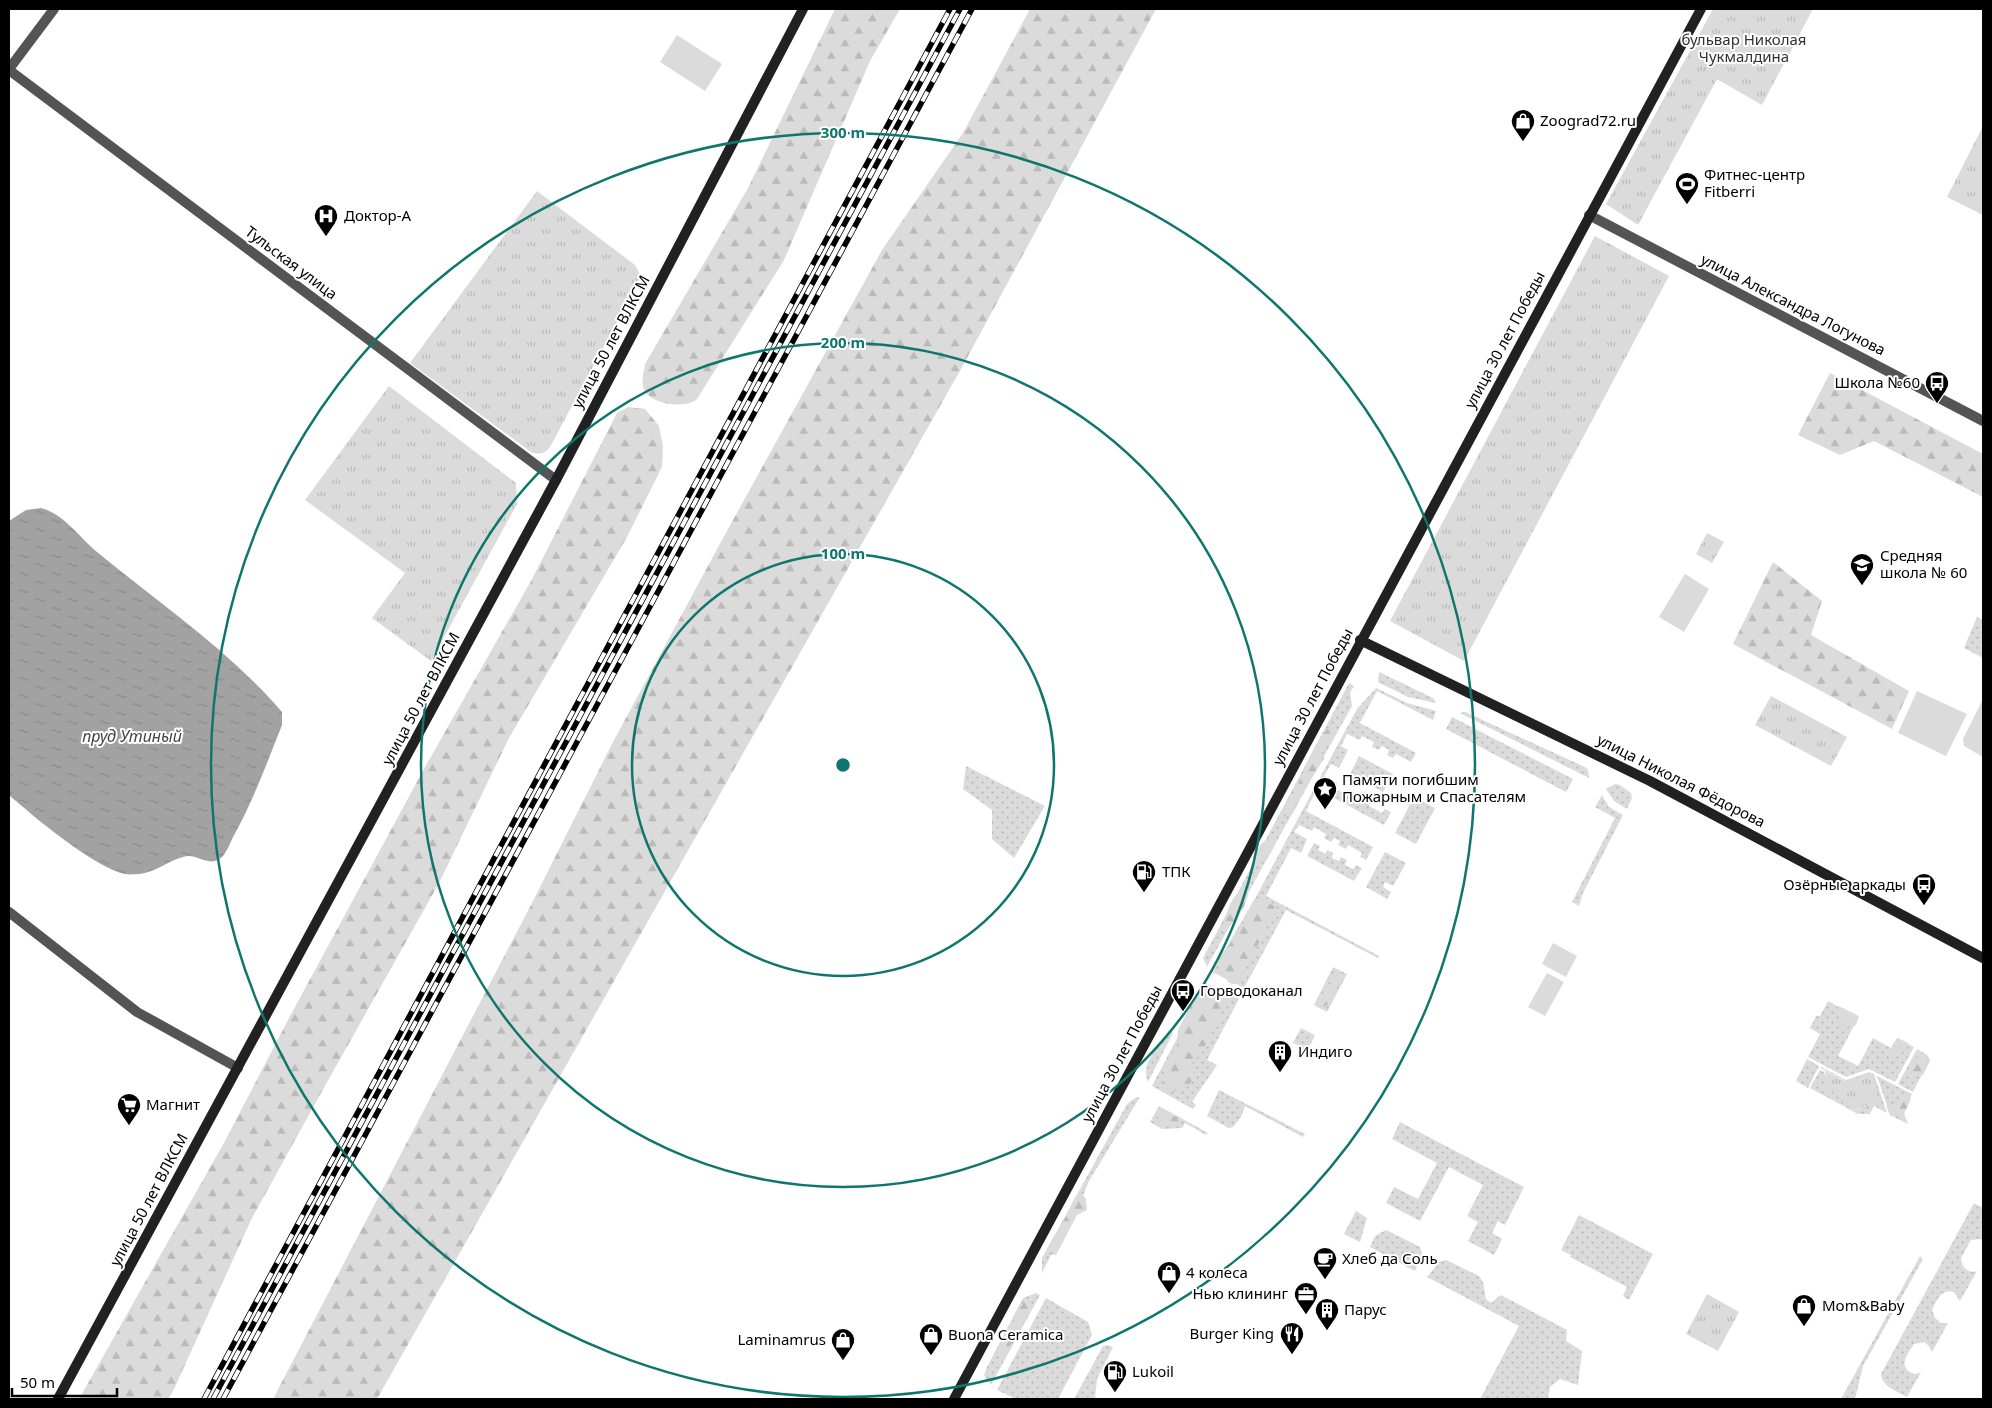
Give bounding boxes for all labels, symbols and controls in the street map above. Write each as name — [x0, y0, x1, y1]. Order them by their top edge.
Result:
park label: бульвар Николая Чукмалдина — [1681, 29, 1807, 66]
shop icon: Zoograd72.ru — [1510, 108, 1536, 142]
place label: Zoograd72.ru — [1540, 110, 1636, 130]
text: 300 m — [821, 122, 865, 142]
place label: Фитнес-центр Fitberri — [1704, 164, 1805, 201]
sports icon: Фитнес-центр Fitberri — [1674, 171, 1700, 205]
hospital icon: Доктор-А — [313, 203, 339, 237]
place label: Доктор-А — [344, 205, 411, 225]
street label: Тульская улица — [242, 221, 342, 303]
street label: улица Александра Логунова — [1698, 249, 1889, 359]
street label: улица 30 лет Победы — [1459, 267, 1549, 412]
street label: улица 50 лет ВЛКСМ — [567, 272, 654, 411]
text: 200 m — [821, 332, 865, 352]
bus stop icon: Школа №60 — [1924, 370, 1950, 404]
place label: Школа №60 — [1834, 372, 1920, 392]
text: 100 m — [821, 543, 865, 563]
place label: Средняя школа № 60 — [1880, 545, 1967, 582]
school or university icon: Средняя школа № 60 — [1849, 552, 1875, 586]
street label: улица 30 лет Победы — [1267, 624, 1357, 769]
street label: улица 50 лет ВЛКСМ — [377, 629, 464, 768]
water label: пруд Утиный — [82, 725, 182, 747]
street label: улица Николая Фёдорова — [1594, 729, 1769, 831]
centre of rings — [834, 756, 852, 774]
place label: Памяти погибшим Пожарным и Спасателям — [1342, 769, 1526, 806]
place icon: Памяти погибшим Пожарным и Спасателям — [1312, 776, 1338, 810]
fuel station icon: ТПК — [1131, 859, 1157, 893]
place label: ТПК — [1162, 861, 1191, 881]
bus stop icon: Озёрные аркады — [1911, 872, 1937, 906]
place label: Озёрные аркады — [1783, 874, 1906, 894]
bus stop icon: Горводоканал — [1170, 978, 1196, 1012]
place label: Горводоканал — [1200, 980, 1303, 1000]
street label: улица 30 лет Победы — [1076, 981, 1166, 1126]
building icon: Индиго — [1267, 1039, 1293, 1073]
place label: Индиго — [1298, 1041, 1352, 1061]
supermarket icon: Магнит — [116, 1092, 142, 1126]
place label: Магнит — [146, 1094, 200, 1114]
street label: улица 50 лет ВЛКСМ — [105, 1130, 192, 1269]
cafe icon: Хлеб да Соль — [1312, 1246, 1338, 1280]
place label: Хлеб да Соль — [1342, 1248, 1438, 1268]
shop icon: 4 колеса — [1156, 1260, 1182, 1294]
place label: 4 колеса — [1186, 1262, 1248, 1282]
office icon: Нью клининг — [1293, 1281, 1319, 1315]
place label: Нью клининг — [1192, 1283, 1288, 1303]
shop icon: Mom&Baby — [1791, 1293, 1817, 1327]
place label: Mom&Baby — [1822, 1295, 1905, 1315]
building icon: Парус — [1314, 1297, 1340, 1331]
place label: Парус — [1344, 1299, 1387, 1319]
restaurant icon: Burger King — [1279, 1321, 1305, 1355]
shop icon: Buona Ceramica — [918, 1322, 944, 1356]
place label: Burger King — [1190, 1323, 1274, 1343]
place label: Buona Ceramica — [948, 1324, 1063, 1344]
shop icon: Laminamrus — [830, 1327, 856, 1361]
place label: Laminamrus — [737, 1329, 826, 1349]
fuel station icon: Lukoil — [1102, 1359, 1128, 1393]
place label: Lukoil — [1132, 1361, 1174, 1381]
scale bar — [12, 1366, 118, 1398]
text: 50 m — [20, 1372, 55, 1392]

